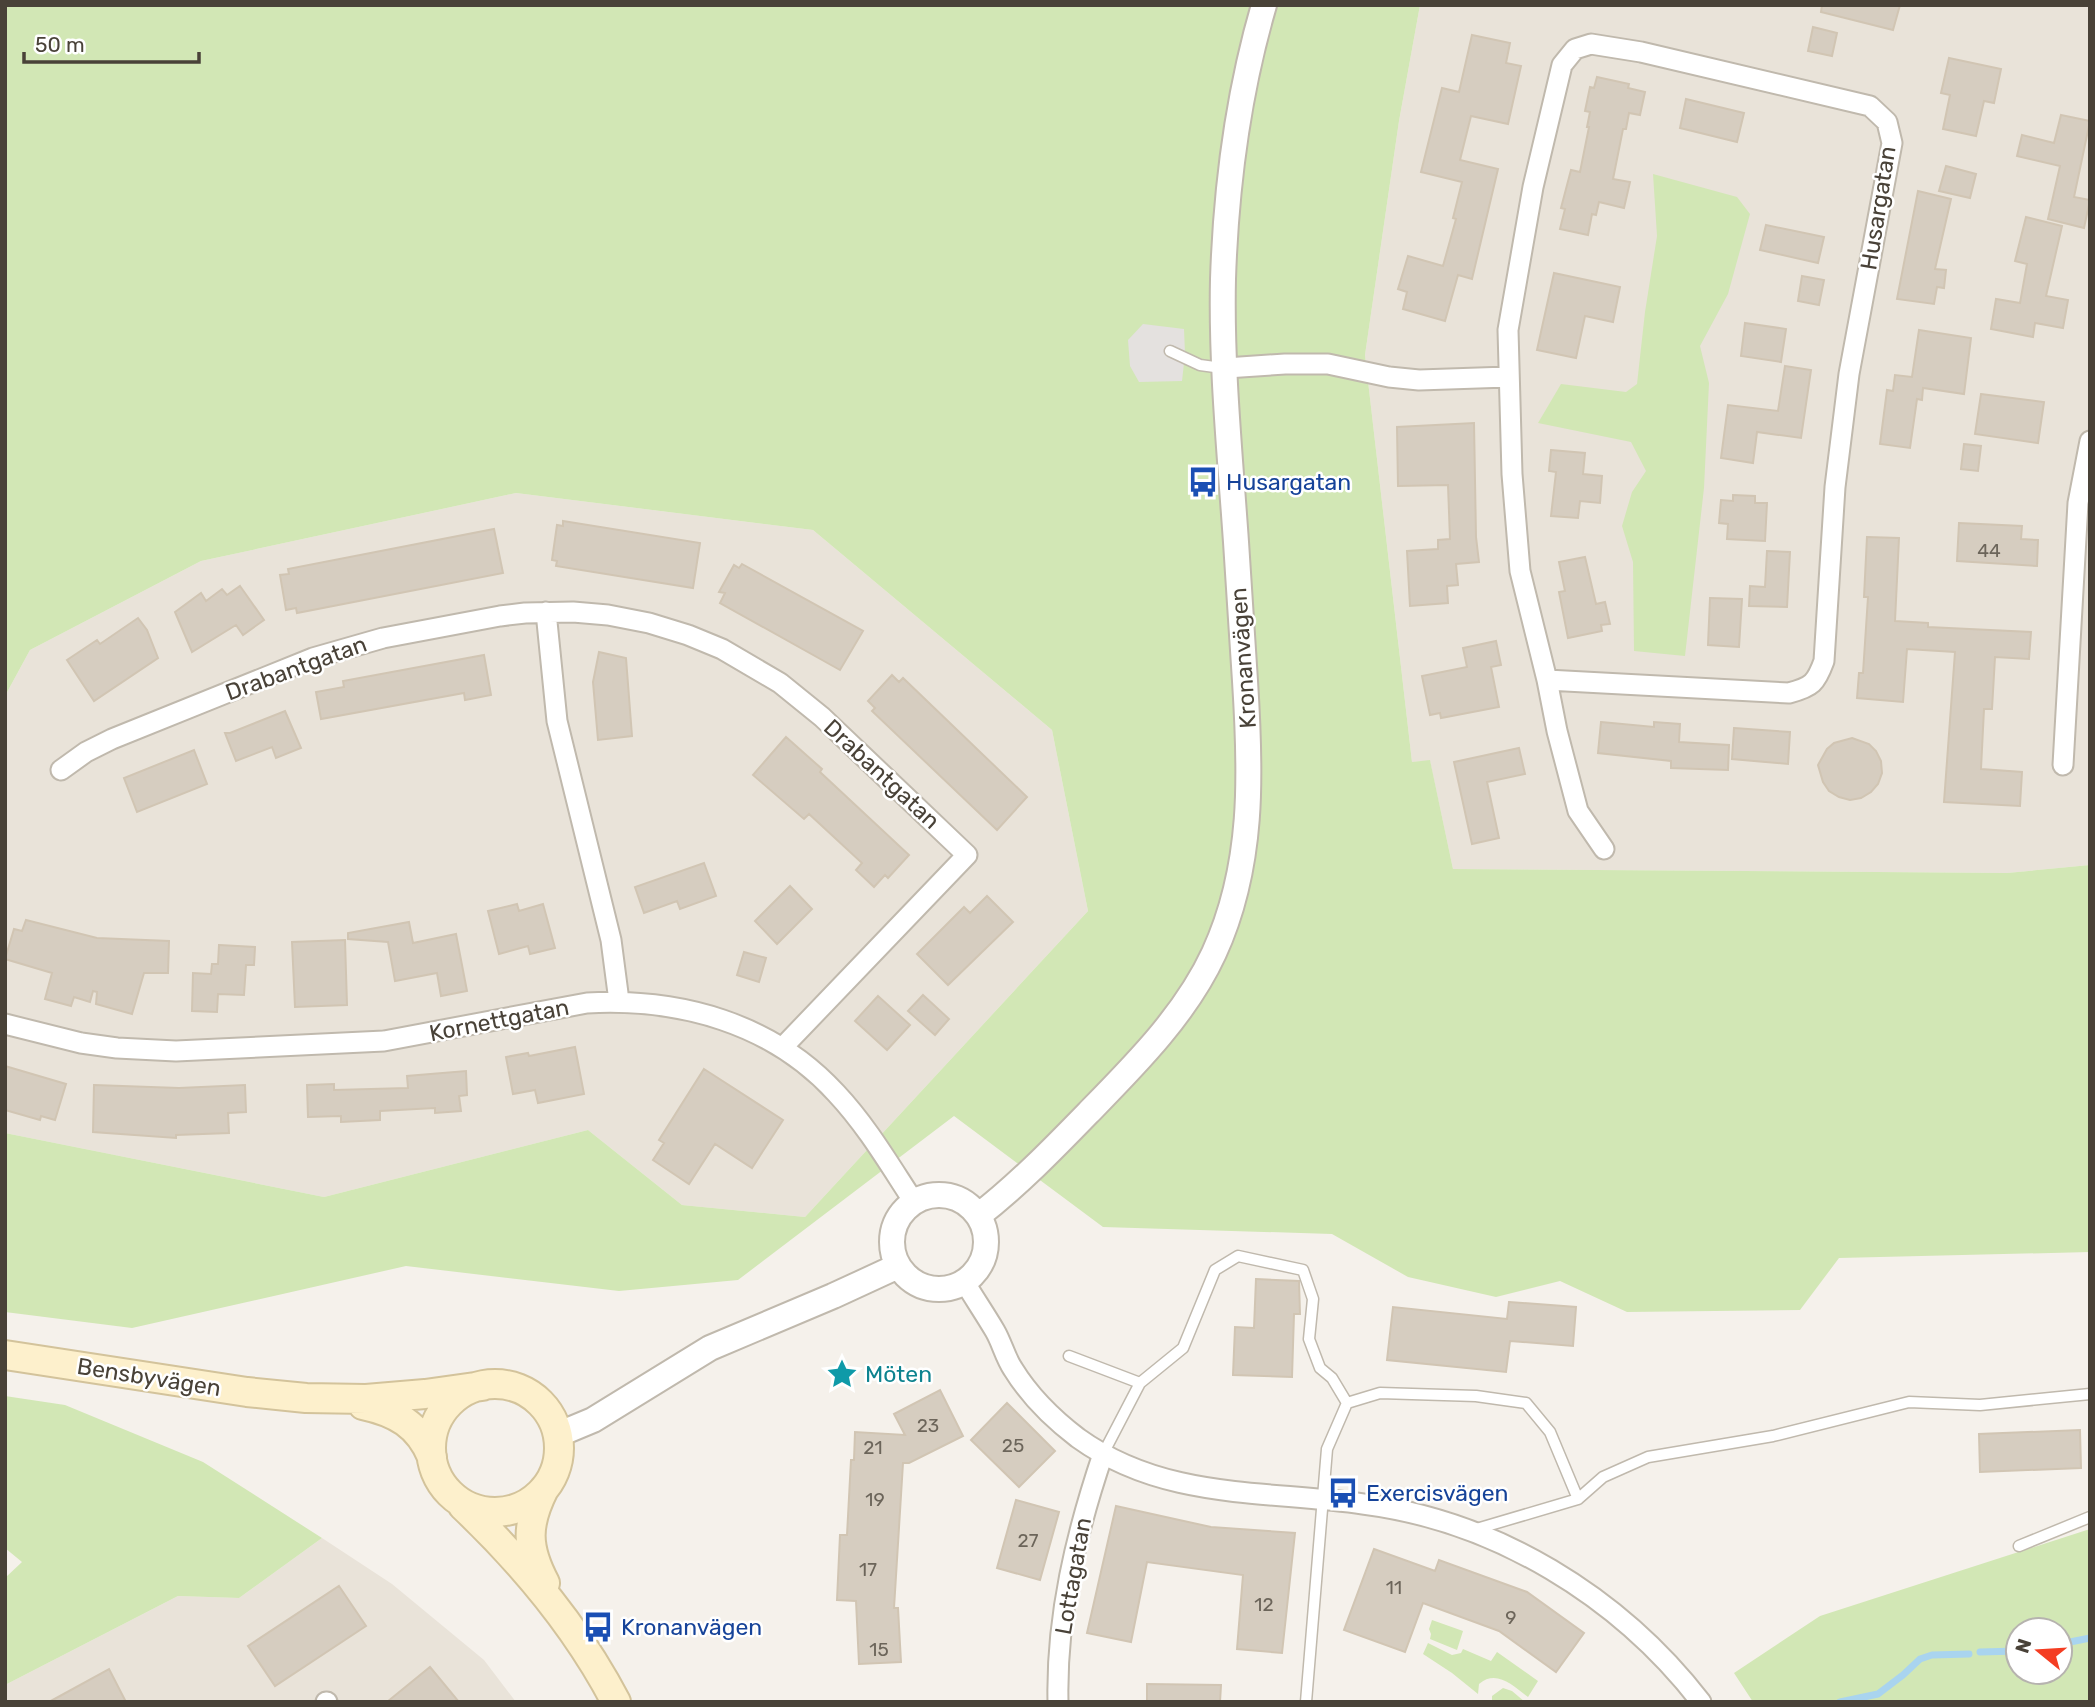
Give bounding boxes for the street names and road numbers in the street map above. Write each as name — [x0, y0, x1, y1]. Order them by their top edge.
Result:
street label: Husargatan — [1854, 144, 1902, 272]
street label: Kronanvägen — [1224, 587, 1262, 729]
street label: Drabantgatan — [222, 630, 370, 706]
street label: Drabantgatan — [818, 713, 946, 835]
street label: Kornettgatan — [427, 993, 571, 1047]
street label: Bensbyvägen — [75, 1352, 223, 1402]
street label: Lottagatan — [1049, 1515, 1097, 1637]

